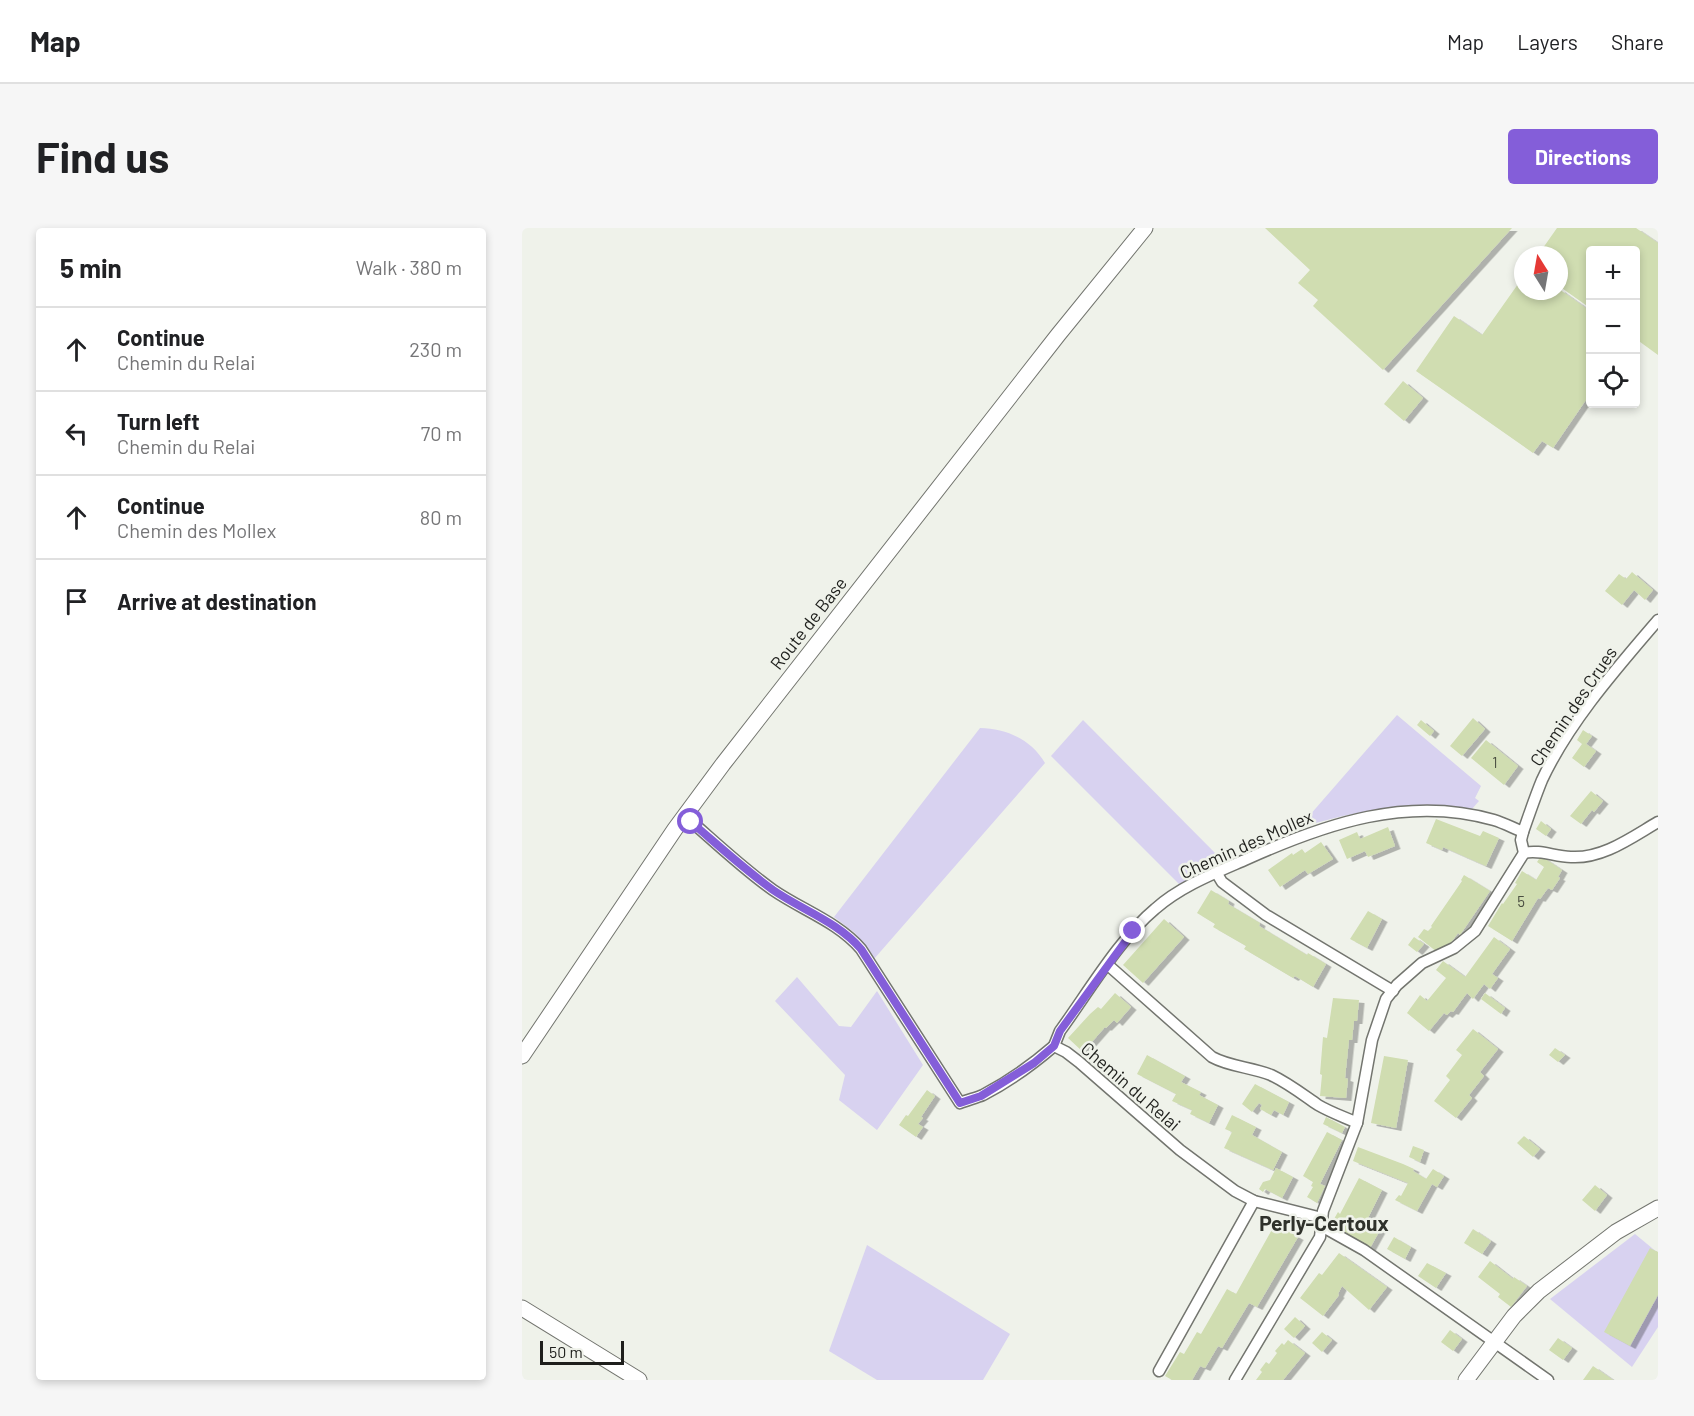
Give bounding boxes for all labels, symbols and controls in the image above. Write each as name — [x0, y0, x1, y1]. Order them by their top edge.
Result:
text: Map — [30, 24, 81, 58]
text: Map — [1447, 29, 1484, 54]
text: Layers — [1517, 29, 1578, 54]
text: Share — [1611, 29, 1664, 54]
button: Directions — [1508, 129, 1658, 184]
text: Find us — [36, 131, 169, 181]
north arrow — [1514, 246, 1568, 300]
map controls — [1586, 246, 1640, 408]
button: + — [1586, 246, 1640, 300]
text: 5 min — [60, 252, 122, 283]
text: Walk · 380 m — [356, 255, 462, 279]
button: − — [1586, 300, 1640, 354]
text: Continue — [117, 324, 205, 350]
icon: ahead — [60, 333, 93, 366]
text: 230 m — [409, 337, 462, 361]
text: Chemin du Relai — [117, 350, 255, 374]
button: locate — [1586, 354, 1640, 408]
text: Turn left — [117, 408, 200, 434]
icon: left — [60, 417, 93, 450]
text: 70 m — [421, 421, 462, 445]
text: Chemin du Relai — [117, 434, 255, 458]
text: Continue — [117, 492, 205, 518]
icon: ahead — [60, 501, 93, 534]
text: 80 m — [420, 505, 462, 529]
text: Chemin des Mollex — [117, 518, 276, 542]
street label: Route de Base — [765, 572, 851, 674]
icon: arrive — [60, 585, 93, 618]
text: Arrive at destination — [117, 588, 316, 614]
street label: Chemin des Crues — [1525, 642, 1621, 770]
house number: 1 — [1492, 753, 1498, 771]
street label: Chemin des Mollex — [1176, 805, 1316, 883]
route start — [677, 808, 703, 834]
house number: 5 — [1517, 892, 1525, 910]
route end — [1119, 917, 1145, 943]
street label: Chemin du Relai — [1077, 1037, 1185, 1135]
district label: Perly-Certoux — [1259, 1210, 1389, 1235]
scale bar — [540, 1338, 624, 1366]
text: 50 m — [549, 1342, 583, 1361]

